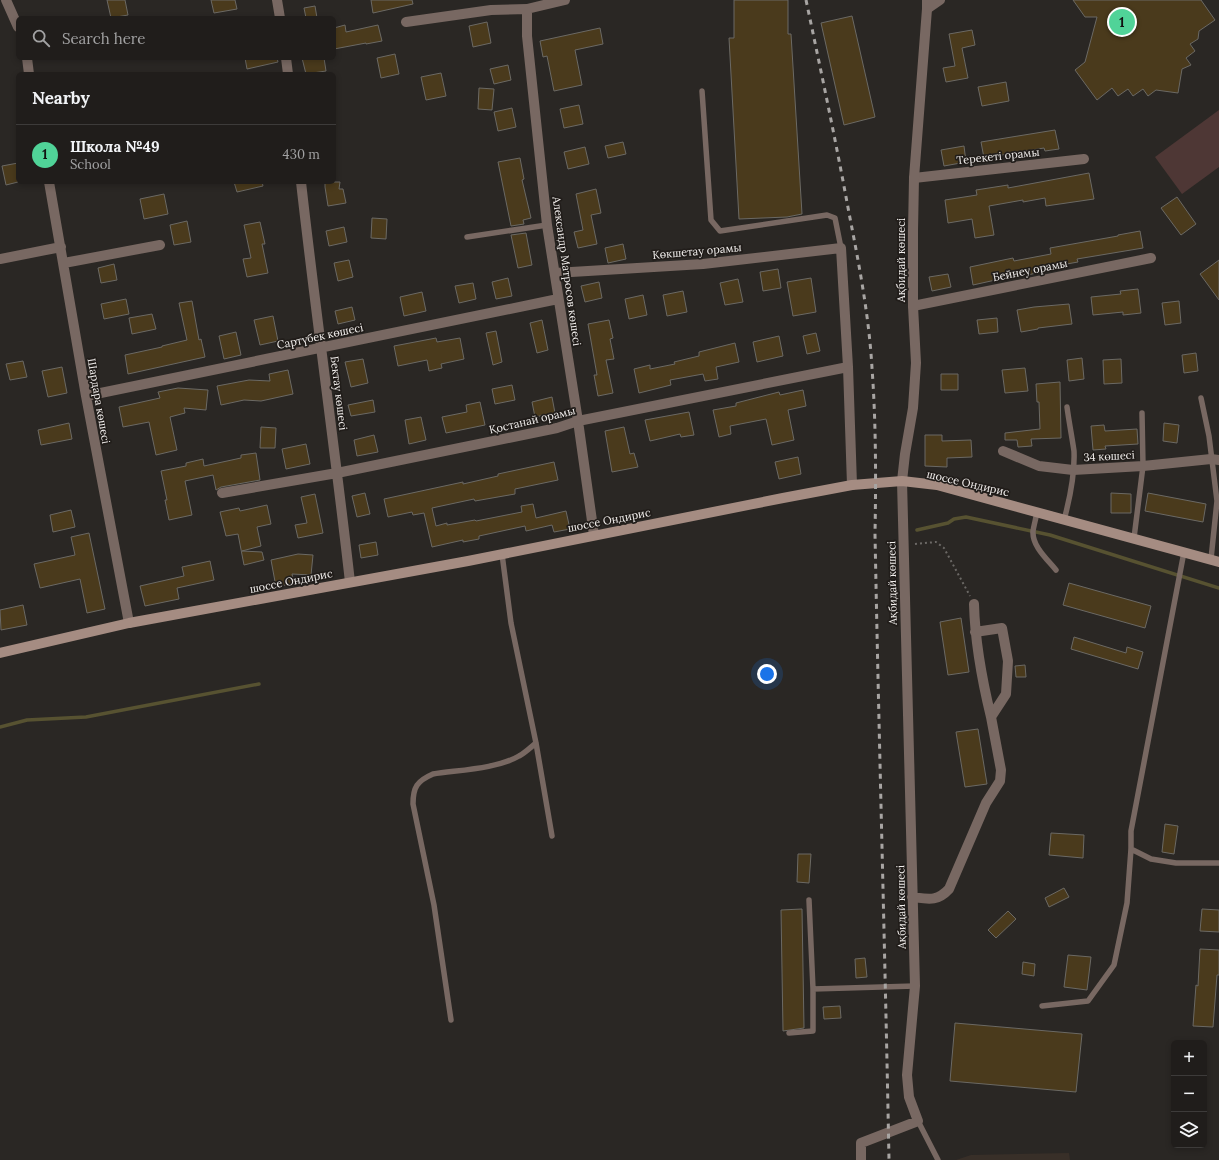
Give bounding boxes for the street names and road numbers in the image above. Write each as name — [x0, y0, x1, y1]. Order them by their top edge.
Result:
street label: Терекеті орамы — [956, 145, 1040, 167]
street label: Александр Матросов көшесі — [549, 194, 584, 347]
street label: Ақбидай көшесі — [894, 218, 908, 303]
street label: Көкшетау орамы — [652, 240, 742, 262]
street label: Бейнеу орамы — [991, 256, 1069, 284]
street label: Сартүбек көшесі — [276, 320, 364, 352]
street label: Бектау көшесі — [328, 355, 350, 431]
street label: Шардара көшесі — [85, 357, 113, 445]
street label: Қостанай орамы — [487, 403, 577, 437]
street label: 34 көшесі — [1083, 448, 1135, 464]
street label: шоссе Ондирис — [925, 467, 1011, 499]
street label: шоссе Ондирис — [566, 505, 652, 535]
street label: Ақбидай көшесі — [884, 541, 900, 626]
street label: шоссе Ондирис — [248, 566, 334, 596]
street label: Ақбидай көшесі — [893, 865, 909, 950]

